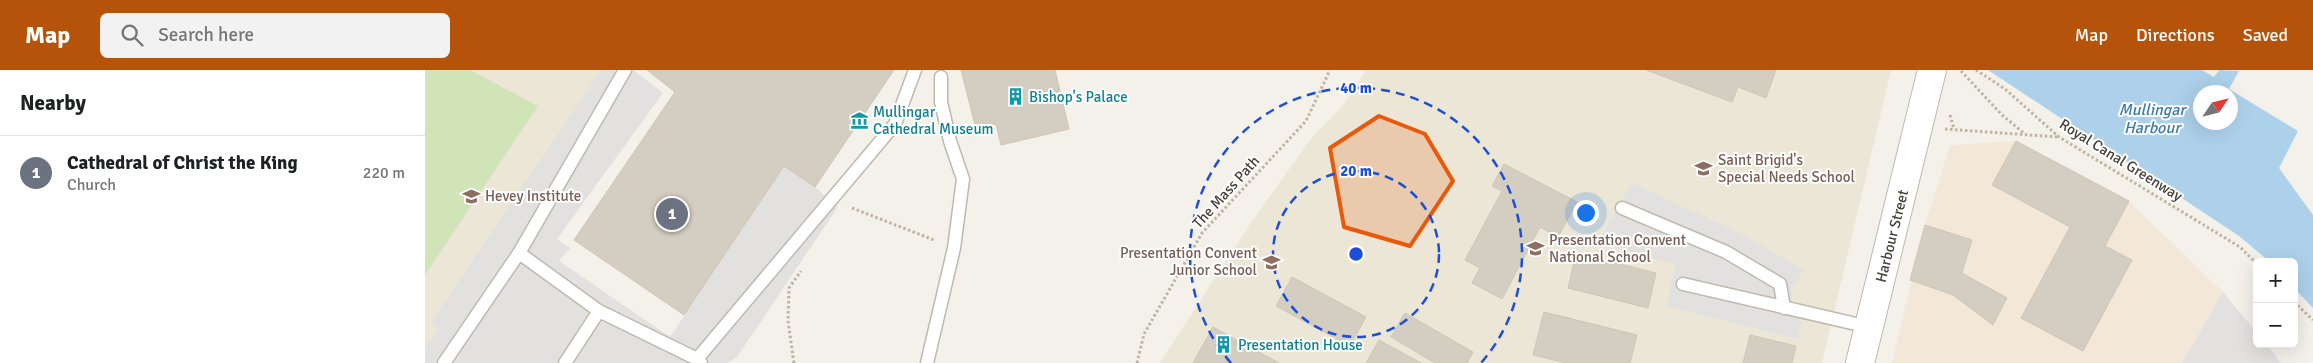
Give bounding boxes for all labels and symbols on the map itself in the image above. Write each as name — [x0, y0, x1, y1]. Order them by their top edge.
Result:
text: 40 m — [1340, 79, 1372, 97]
north arrow — [2193, 85, 2238, 130]
building icon: Bishop's Palace — [1005, 87, 1025, 107]
place label: Bishop's Palace — [1029, 88, 1128, 106]
water label: Mullingar Harbour — [2119, 100, 2187, 138]
place label: Mullingar Cathedral Museum — [873, 103, 994, 138]
museum icon: Mullingar Cathedral Museum — [849, 111, 869, 131]
street label: Royal Canal Greenway — [2056, 115, 2186, 205]
place label: Saint Brigid's Special Needs School — [1718, 151, 1855, 186]
street label: The Mass Path — [1189, 152, 1263, 232]
school or university icon: Saint Brigid's Special Needs School — [1694, 159, 1714, 179]
text: 20 m — [1340, 162, 1372, 180]
school or university icon: Hevey Institute — [461, 186, 481, 206]
place label: Hevey Institute — [485, 187, 581, 205]
street label: Harbour Street — [1872, 188, 1912, 284]
pin: 1 — [656, 195, 688, 233]
your location — [1573, 200, 1599, 226]
place label: Presentation Convent National School — [1549, 231, 1686, 266]
school or university icon: Presentation Convent National School — [1525, 239, 1545, 259]
place label: Presentation Convent Junior School — [1120, 244, 1257, 279]
centre of rings — [1347, 245, 1365, 263]
school or university icon: Presentation Convent Junior School — [1261, 252, 1281, 272]
building icon: Presentation House — [1214, 335, 1234, 355]
place label: Presentation House — [1238, 336, 1363, 354]

